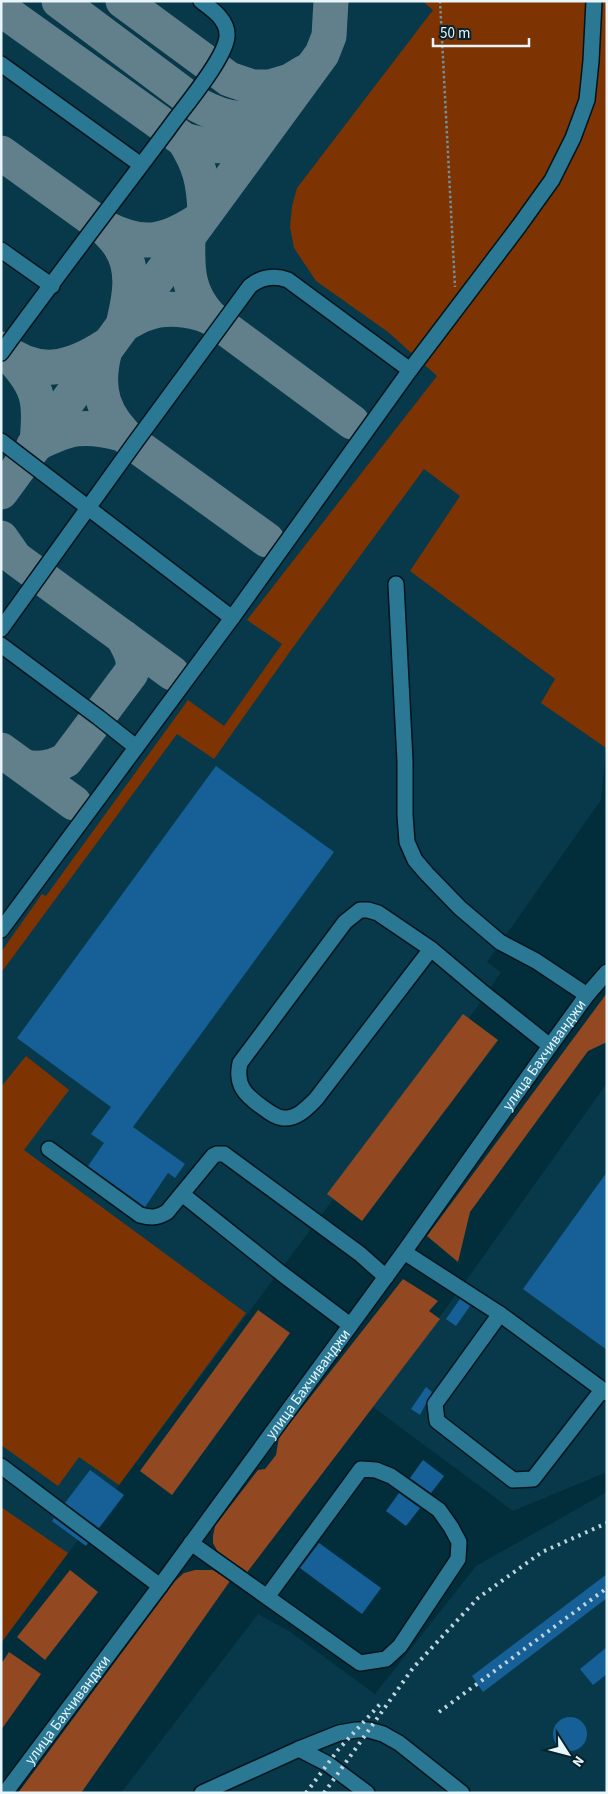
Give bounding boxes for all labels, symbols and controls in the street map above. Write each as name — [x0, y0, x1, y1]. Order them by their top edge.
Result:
scale bar — [433, 15, 529, 47]
text: 50 m — [440, 23, 470, 44]
street label: улица Бахчиванджи — [497, 995, 591, 1115]
street label: улица Бахчиванджи — [260, 1324, 355, 1443]
street label: улица Бахчиванджи — [19, 1651, 115, 1769]
north arrow — [543, 1729, 593, 1779]
text: N — [567, 1751, 589, 1771]

